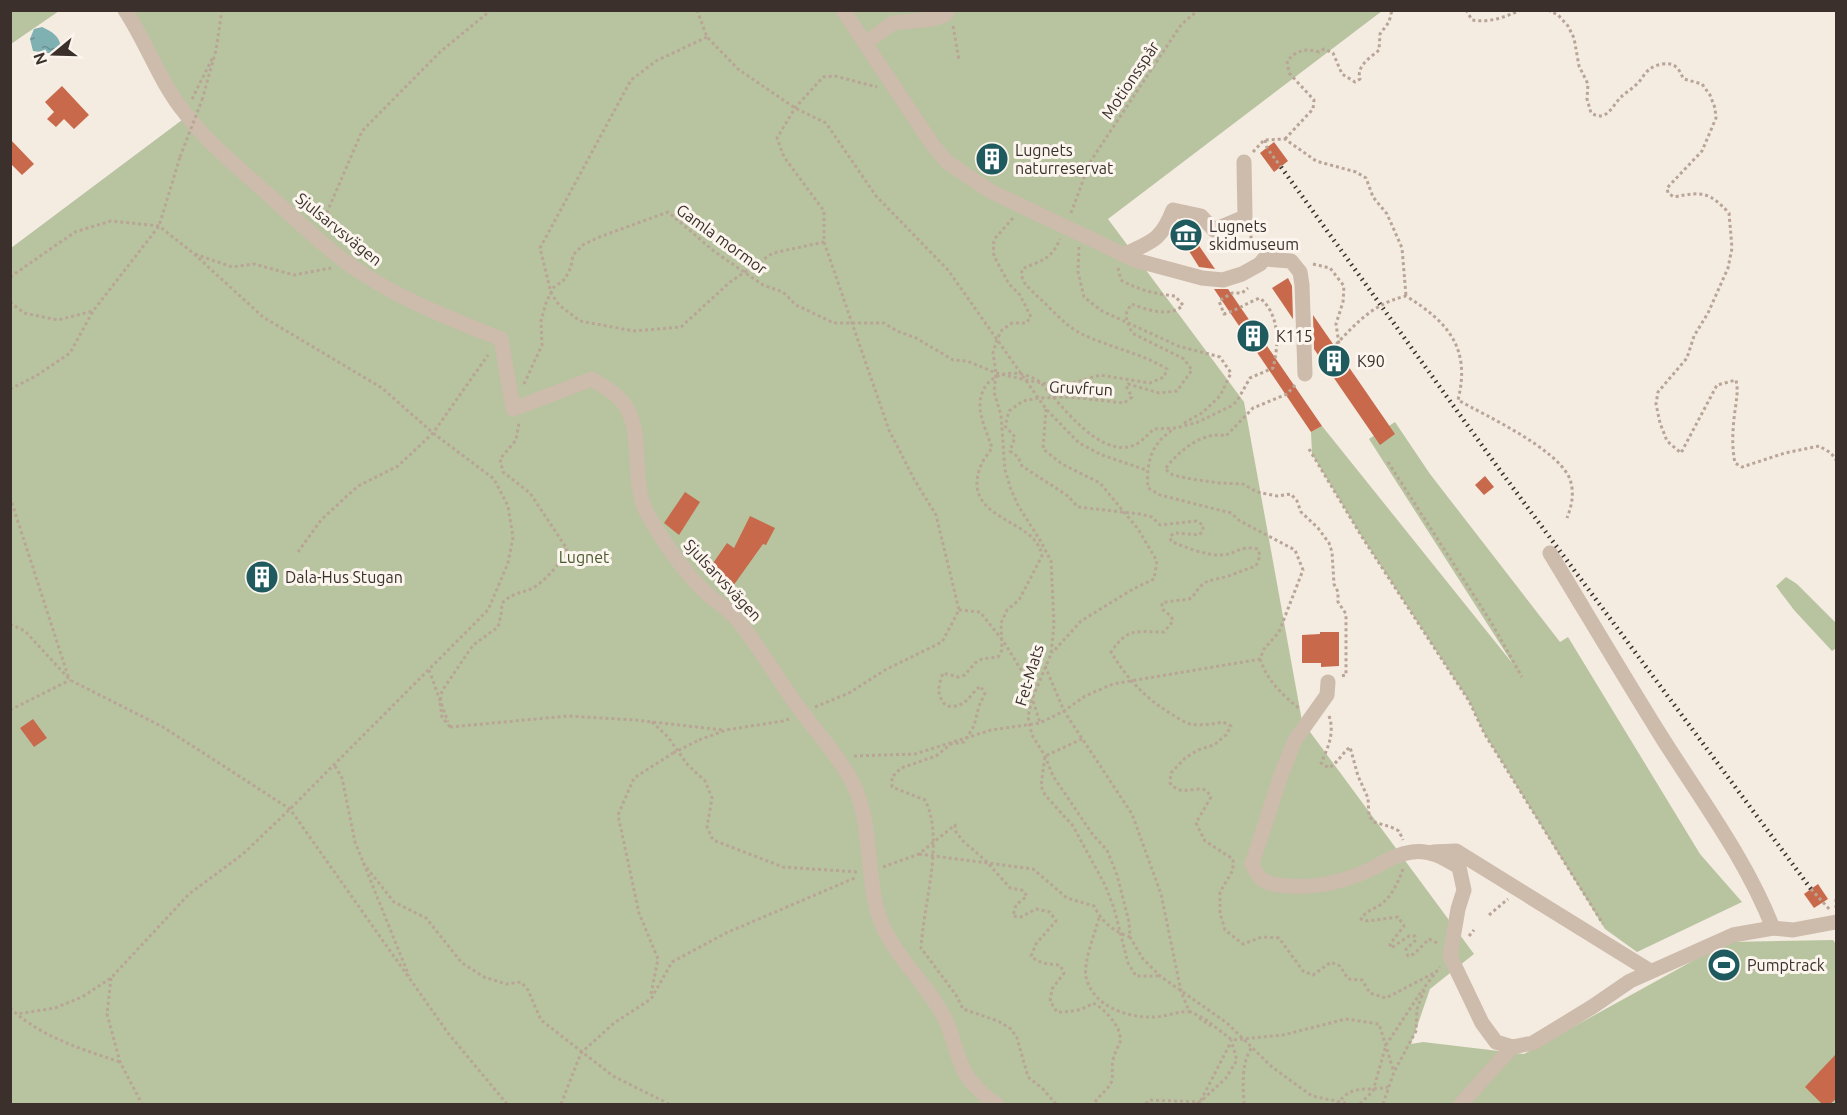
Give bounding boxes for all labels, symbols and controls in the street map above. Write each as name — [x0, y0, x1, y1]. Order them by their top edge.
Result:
north arrow — [24, 24, 84, 84]
street label: Motionsspår — [1098, 38, 1162, 122]
text: N — [29, 50, 50, 67]
building icon: Lugnets naturreservat — [974, 141, 1010, 177]
place label: Lugnets naturreservat — [1015, 141, 1114, 177]
street label: Sjulsarvsvägen — [292, 189, 386, 269]
street label: Gamla mormor — [673, 200, 771, 278]
museum icon: Lugnets skidmuseum — [1168, 217, 1204, 253]
place label: Lugnets skidmuseum — [1209, 217, 1299, 253]
building icon: K115 — [1235, 318, 1271, 354]
place label: K115 — [1276, 327, 1313, 345]
building icon: K90 — [1316, 343, 1352, 379]
place label: K90 — [1357, 352, 1385, 370]
street label: Gruvfrun — [1049, 377, 1113, 399]
street label: Sjulsarvsvägen — [681, 535, 765, 625]
park label: Lugnet — [559, 548, 610, 566]
building icon: Dala-Hus Stugan — [244, 559, 280, 595]
place label: Dala-Hus Stugan — [285, 568, 403, 586]
street label: Fet-Mats — [1011, 642, 1047, 708]
sports icon: Pumptrack — [1706, 947, 1742, 983]
place label: Pumptrack — [1747, 956, 1825, 974]

